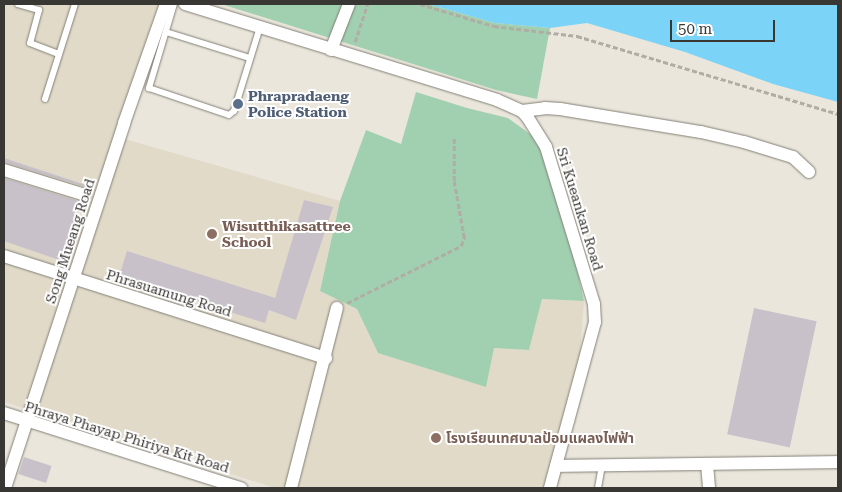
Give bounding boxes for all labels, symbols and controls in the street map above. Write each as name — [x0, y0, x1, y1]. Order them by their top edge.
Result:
scale bar — [672, 10, 777, 42]
text: 50 m — [678, 20, 712, 38]
place label: Phrapradaeng Police Station — [248, 88, 349, 120]
marker: Phrapradaeng Police Station — [232, 98, 244, 110]
street label: Sri Kueankan Road — [553, 145, 607, 273]
street label: Song Mueang Road — [42, 176, 98, 306]
place label: Wisutthikasattree School — [222, 218, 351, 250]
marker: Wisutthikasattree School — [206, 228, 218, 240]
street label: Phrasuamung Road — [104, 266, 234, 320]
street label: Phraya Phayap Phiriya Kit Road — [23, 398, 231, 476]
place label: โรงเรียนเทศบาลป้อมแผลงไฟฟ้า — [446, 430, 634, 446]
marker: โรงเรียนเทศบาลป้อมแผลงไฟฟ้า — [430, 432, 442, 444]

